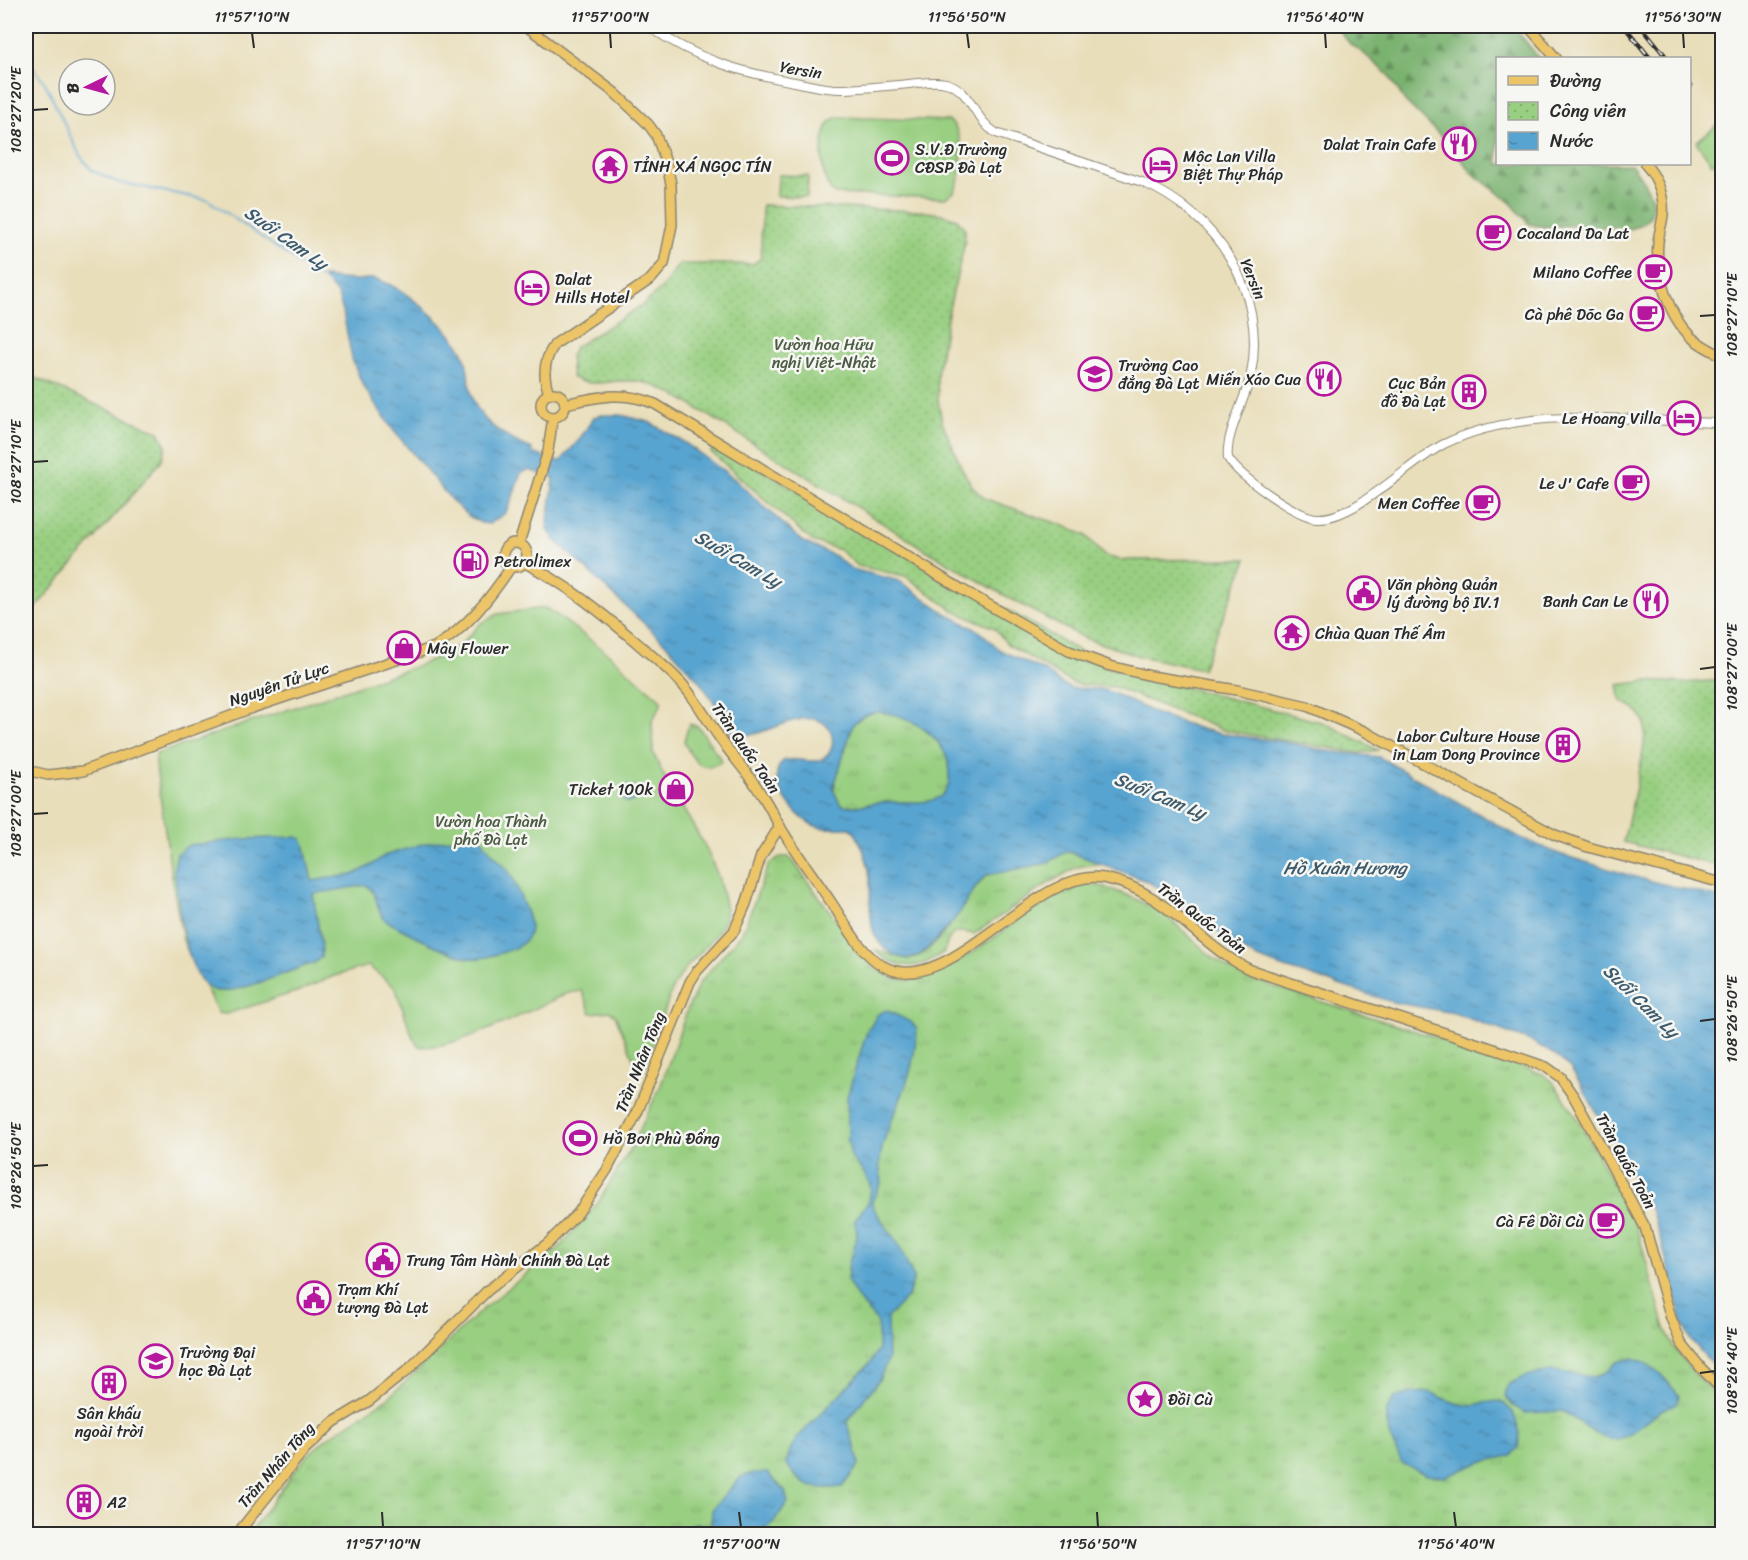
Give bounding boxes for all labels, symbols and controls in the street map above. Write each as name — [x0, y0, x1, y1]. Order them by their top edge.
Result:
text: 11°57'10"N — [214, 4, 290, 30]
text: 11°57'00"N — [571, 4, 650, 30]
text: 11°56'50"N — [928, 4, 1007, 30]
text: 11°56'40"N — [1286, 4, 1365, 30]
text: 11°56'30"N — [1645, 4, 1722, 30]
street label: Yersin — [778, 52, 825, 88]
north arrow — [57, 57, 117, 117]
legend — [1496, 57, 1691, 165]
text: 108°27'20"E — [3, 65, 29, 153]
text: Đường — [1550, 65, 1601, 97]
text: B — [58, 81, 87, 95]
text: Công viên — [1550, 95, 1626, 127]
text: Nước — [1550, 125, 1593, 157]
restaurant icon: Dalat Train Cafe — [1441, 126, 1477, 162]
place label: Dalat Train Cafe — [1323, 130, 1436, 159]
place label: S.V.Đ Trường CĐSP Đà Lạt — [915, 135, 1007, 182]
sports icon: S.V.Đ Trường CĐSP Đà Lạt — [874, 140, 910, 176]
place label: Mộc Lan Villa Biệt Thự Pháp — [1183, 142, 1283, 189]
hotel icon: Mộc Lan Villa Biệt Thự Pháp — [1142, 147, 1178, 183]
temple icon: TỈNH XÁ NGỌC TÍN — [592, 148, 628, 184]
place label: TỈNH XÁ NGỌC TÍN — [633, 152, 772, 181]
water label: Suối Cam Ly — [237, 197, 337, 280]
cafe icon: Cocaland Da Lat — [1476, 215, 1512, 251]
place label: Cocaland Da Lat — [1517, 219, 1629, 248]
street label: Yersin — [1232, 254, 1274, 304]
cafe icon: Milano Coffee — [1637, 254, 1673, 290]
place label: Milano Coffee — [1533, 258, 1632, 287]
place label: Dalat Hills Hotel — [555, 265, 630, 312]
hotel icon: Dalat Hills Hotel — [514, 270, 550, 306]
text: 108°27'10"E — [1719, 271, 1745, 357]
cafe icon: Cà phê Dõc Ga — [1629, 296, 1665, 332]
place label: Cà phê Dõc Ga — [1525, 300, 1624, 329]
park label: Vườn hoa Hữu nghị Việt-Nhật — [772, 330, 876, 377]
place label: Trường Cao đẳng Đà Lạt — [1118, 351, 1200, 398]
school or university icon: Trường Cao đẳng Đà Lạt — [1077, 356, 1113, 392]
restaurant icon: Miến Xáo Cua — [1306, 361, 1342, 397]
place label: Miến Xáo Cua — [1206, 365, 1301, 394]
place label: Cục Bản đồ Đà Lạt — [1381, 369, 1446, 416]
building icon: Cục Bản đồ Đà Lạt — [1451, 374, 1487, 410]
hotel icon: Le Hoang Villa — [1666, 400, 1702, 436]
place label: Le Hoang Villa — [1562, 404, 1662, 433]
text: 108°27'10"E — [3, 418, 29, 504]
cafe icon: Le J' Cafe — [1614, 465, 1650, 501]
place label: Le J' Cafe — [1539, 469, 1609, 498]
cafe icon: Men Coffee — [1465, 485, 1501, 521]
place label: Men Coffee — [1378, 489, 1460, 518]
water label: Suối Cam Ly — [688, 521, 790, 598]
fuel station icon: Petrolimex — [453, 543, 489, 579]
place label: Petrolimex — [494, 547, 572, 576]
place label: Văn phòng Quản lý đường bộ IV.1 — [1387, 570, 1500, 617]
public building icon: Văn phòng Quản lý đường bộ IV.1 — [1346, 575, 1382, 611]
restaurant icon: Banh Can Le — [1633, 583, 1669, 619]
place label: Banh Can Le — [1543, 587, 1628, 616]
temple icon: Chùa Quan Thế Âm — [1274, 615, 1310, 651]
place label: Chùa Quan Thế Âm — [1315, 619, 1445, 648]
text: 108°27'00"E — [1719, 621, 1745, 711]
shop icon: Mây Flower — [386, 630, 422, 666]
place label: Mây Flower — [427, 634, 509, 663]
street label: Nguyên Tử Lực — [225, 653, 333, 715]
street label: Trần Quốc Toản — [704, 696, 789, 800]
place label: Labor Culture House in Lam Dong Province — [1392, 722, 1540, 769]
building icon: Labor Culture House in Lam Dong Province — [1545, 727, 1581, 763]
water label: Suối Cam Ly — [1109, 763, 1213, 830]
text: 108°27'00"E — [3, 768, 29, 858]
shop icon: Ticket 100k — [658, 771, 694, 807]
place label: Ticket 100k — [569, 775, 653, 804]
park label: Vườn hoa Thành phố Đà Lạt — [435, 807, 547, 854]
water label: Hồ Xuân Hương — [1283, 852, 1409, 884]
street label: Trần Quốc Toản — [1151, 874, 1253, 962]
water label: Suối Cam Ly — [1595, 956, 1689, 1048]
text: 108°26'50"E — [1719, 974, 1745, 1063]
street label: Trần Nhân Tông — [606, 1007, 674, 1117]
street label: Trần Quốc Toản — [1588, 1107, 1665, 1215]
sports icon: Hồ Bơi Phù Đổng — [562, 1120, 598, 1156]
text: 108°26'50"E — [3, 1121, 29, 1210]
place label: Hồ Bơi Phù Đổng — [603, 1124, 720, 1153]
cafe icon: Cà Fê Dồi Cù — [1589, 1203, 1625, 1239]
place label: Cà Fê Dồi Cù — [1496, 1207, 1584, 1236]
public building icon: Trung Tâm Hành Chính Đà Lạt — [365, 1242, 401, 1278]
place label: Trung Tâm Hành Chính Đà Lạt — [406, 1246, 610, 1275]
place label: Trạm Khí tượng Đà Lạt — [337, 1275, 428, 1322]
public building icon: Trạm Khí tượng Đà Lạt — [296, 1280, 332, 1316]
text: 108°26'40"E — [1719, 1326, 1745, 1415]
place label: Trường Đại học Đà Lạt — [178, 1338, 256, 1385]
school or university icon: Trường Đại học Đà Lạt — [138, 1343, 174, 1379]
building icon: Sân khấu ngoài trời — [91, 1365, 127, 1401]
place icon: Đồi Cù — [1127, 1381, 1163, 1417]
place label: Đồi Cù — [1168, 1385, 1213, 1414]
place label: Sân khấu ngoài trời — [75, 1399, 144, 1446]
street label: Trần Nhân Tông — [230, 1415, 322, 1515]
building icon: A2 — [66, 1484, 102, 1520]
place label: A2 — [106, 1488, 127, 1517]
text: 11°57'10"N — [345, 1531, 421, 1557]
text: 11°57'00"N — [702, 1531, 781, 1557]
text: 11°56'50"N — [1059, 1531, 1138, 1557]
text: 11°56'40"N — [1417, 1531, 1496, 1557]

